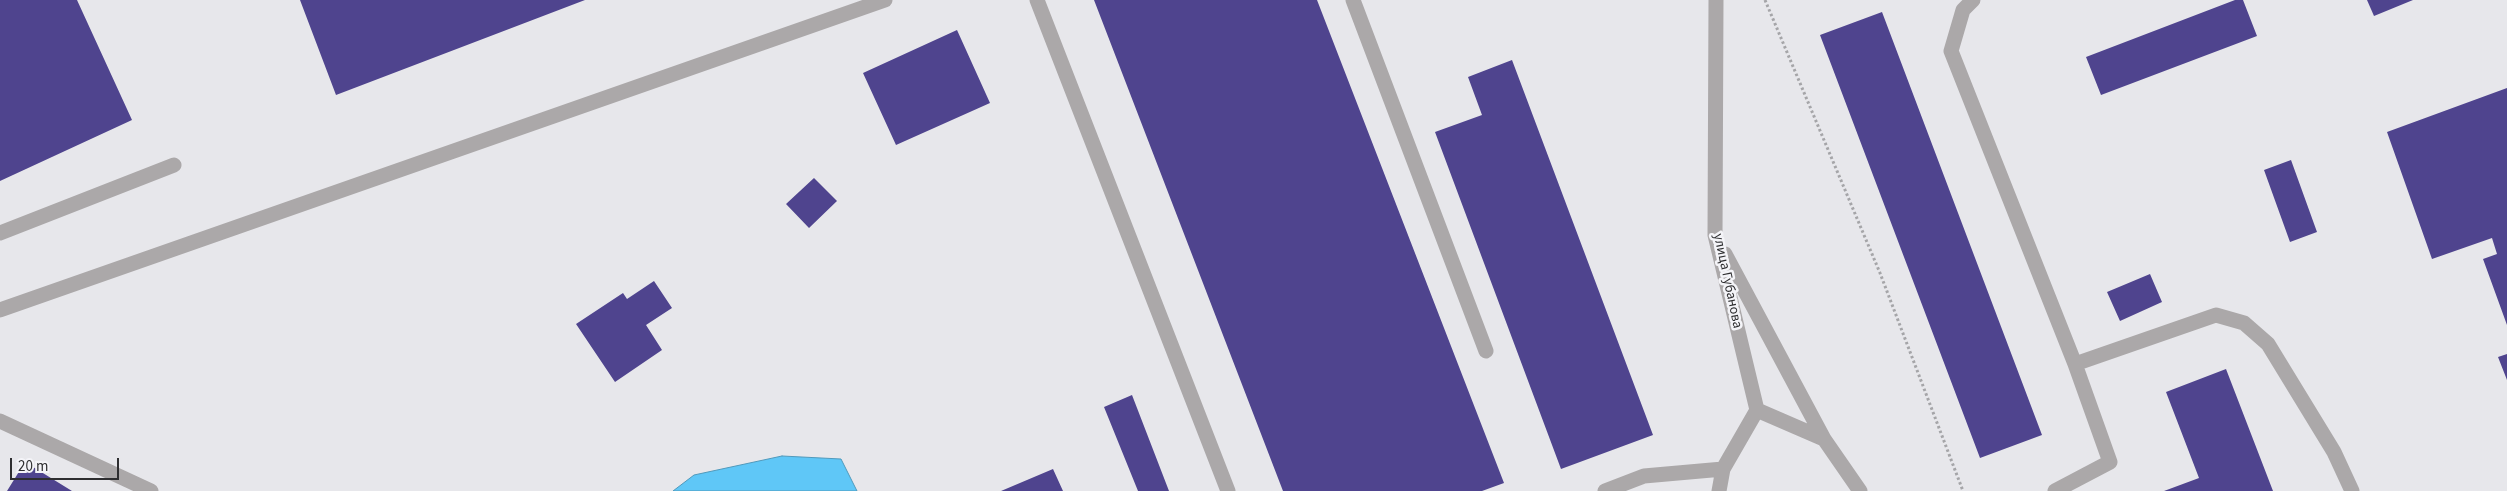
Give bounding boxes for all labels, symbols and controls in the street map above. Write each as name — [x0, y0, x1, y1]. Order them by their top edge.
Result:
street label: улица Губанова — [1709, 232, 1745, 330]
scale bar — [12, 448, 121, 480]
text: 20 m — [18, 456, 48, 477]

